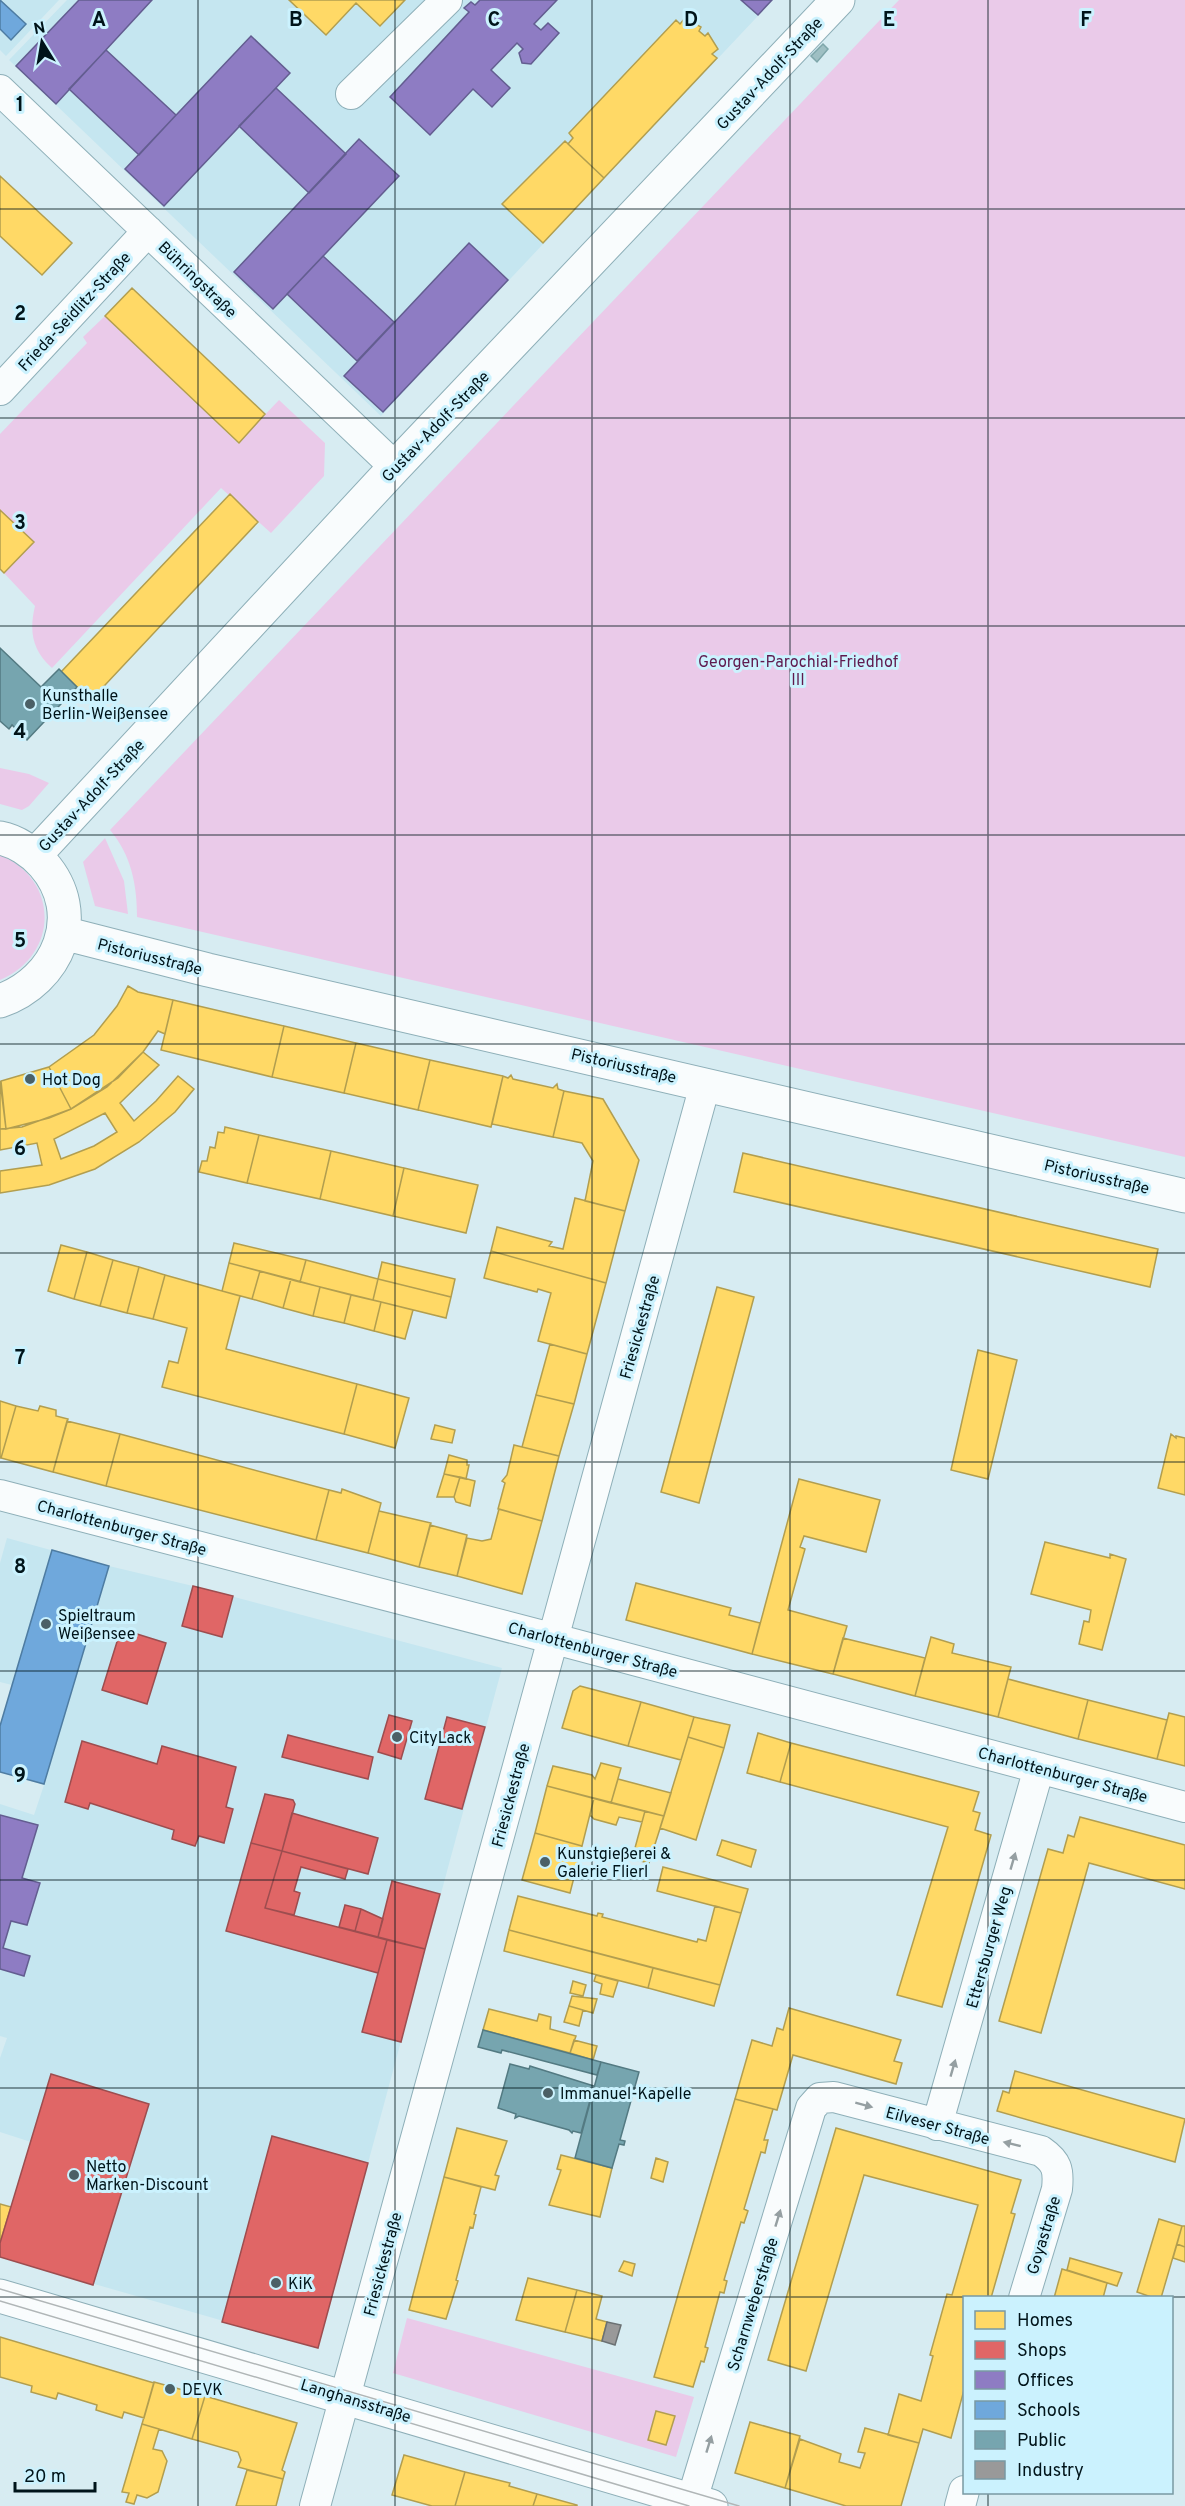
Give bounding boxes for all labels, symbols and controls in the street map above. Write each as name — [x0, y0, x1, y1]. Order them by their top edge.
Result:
text: A — [92, 8, 106, 34]
text: B — [289, 8, 303, 34]
text: C — [488, 8, 500, 34]
text: D — [684, 8, 698, 34]
text: E — [883, 8, 895, 34]
text: F — [1080, 8, 1092, 34]
north arrow — [12, 12, 72, 72]
street label: Gustav-Adolf-Straße — [713, 14, 828, 135]
text: N — [32, 18, 47, 40]
text: 1 — [16, 93, 24, 119]
street label: Bühringstraße — [153, 238, 240, 323]
street label: Frieda-Seidlitz-Straße — [15, 248, 136, 376]
text: 2 — [14, 302, 26, 328]
street label: Gustav-Adolf-Straße — [378, 368, 495, 487]
text: 3 — [14, 511, 26, 537]
park label: Georgen-Parochial-Friedhof III — [698, 653, 899, 691]
place label: Kunsthalle Berlin-Weißensee — [42, 687, 168, 725]
marker: Kunsthalle Berlin-Weißensee — [23, 697, 37, 711]
text: 4 — [14, 720, 26, 746]
street label: Gustav-Adolf-Straße — [35, 736, 150, 857]
text: 5 — [14, 929, 26, 955]
street label: Pistoriusstraße — [95, 935, 204, 981]
street label: Pistoriusstraße — [569, 1045, 678, 1089]
place label: Hot Dog — [42, 1071, 101, 1091]
marker: Hot Dog — [23, 1072, 37, 1086]
text: 6 — [14, 1137, 26, 1163]
street label: Pistoriusstraße — [1042, 1156, 1151, 1200]
street label: Friesickestraße — [617, 1273, 665, 1382]
text: 7 — [15, 1346, 25, 1372]
street label: Charlottenburger Straße — [34, 1497, 209, 1561]
text: 8 — [14, 1555, 26, 1581]
place label: Spieltraum Weißensee — [58, 1607, 136, 1645]
marker: Spieltraum Weißensee — [39, 1617, 53, 1631]
street label: Charlottenburger Straße — [505, 1619, 680, 1683]
place label: CityLack — [409, 1729, 472, 1749]
marker: CityLack — [390, 1730, 404, 1744]
street label: Friesickestraße — [488, 1741, 535, 1850]
street label: Charlottenburger Straße — [975, 1744, 1150, 1808]
text: 9 — [14, 1764, 26, 1790]
place label: Kunstgießerei & Galerie Flierl — [557, 1845, 671, 1883]
one-way arrow — [1008, 1852, 1018, 1870]
marker: Kunstgießerei & Galerie Flierl — [538, 1855, 552, 1869]
street label: Ettersburger Weg — [963, 1884, 1017, 2011]
one-way arrow — [949, 2059, 958, 2077]
place label: Immanuel-Kapelle — [560, 2085, 691, 2105]
marker: Immanuel-Kapelle — [541, 2086, 555, 2100]
one-way arrow — [854, 2101, 873, 2111]
street label: Eilveser Straße — [883, 2103, 992, 2150]
one-way arrow — [1003, 2138, 1021, 2148]
place label: Netto Marken-Discount — [86, 2158, 208, 2196]
marker: Netto Marken-Discount — [67, 2168, 81, 2182]
street label: Goyastraße — [1024, 2194, 1066, 2277]
one-way arrow — [774, 2209, 783, 2227]
street label: Friesickestraße — [360, 2210, 407, 2319]
street label: Scharnweberstraße — [724, 2235, 784, 2374]
place label: KiK — [288, 2275, 313, 2295]
marker: KiK — [269, 2276, 283, 2290]
legend — [963, 2296, 1173, 2494]
text: Homes — [1017, 2310, 1073, 2333]
text: Shops — [1017, 2340, 1067, 2363]
text: Offices — [1017, 2370, 1074, 2393]
street label: Langhansstraße — [298, 2376, 413, 2428]
place label: DEVK — [182, 2381, 223, 2401]
marker: DEVK — [163, 2382, 177, 2396]
text: Schools — [1017, 2400, 1080, 2423]
text: Public — [1017, 2430, 1067, 2453]
one-way arrow — [705, 2435, 714, 2453]
scale bar — [15, 2455, 94, 2493]
text: Industry — [1017, 2460, 1084, 2483]
text: 20 m — [24, 2466, 66, 2489]

